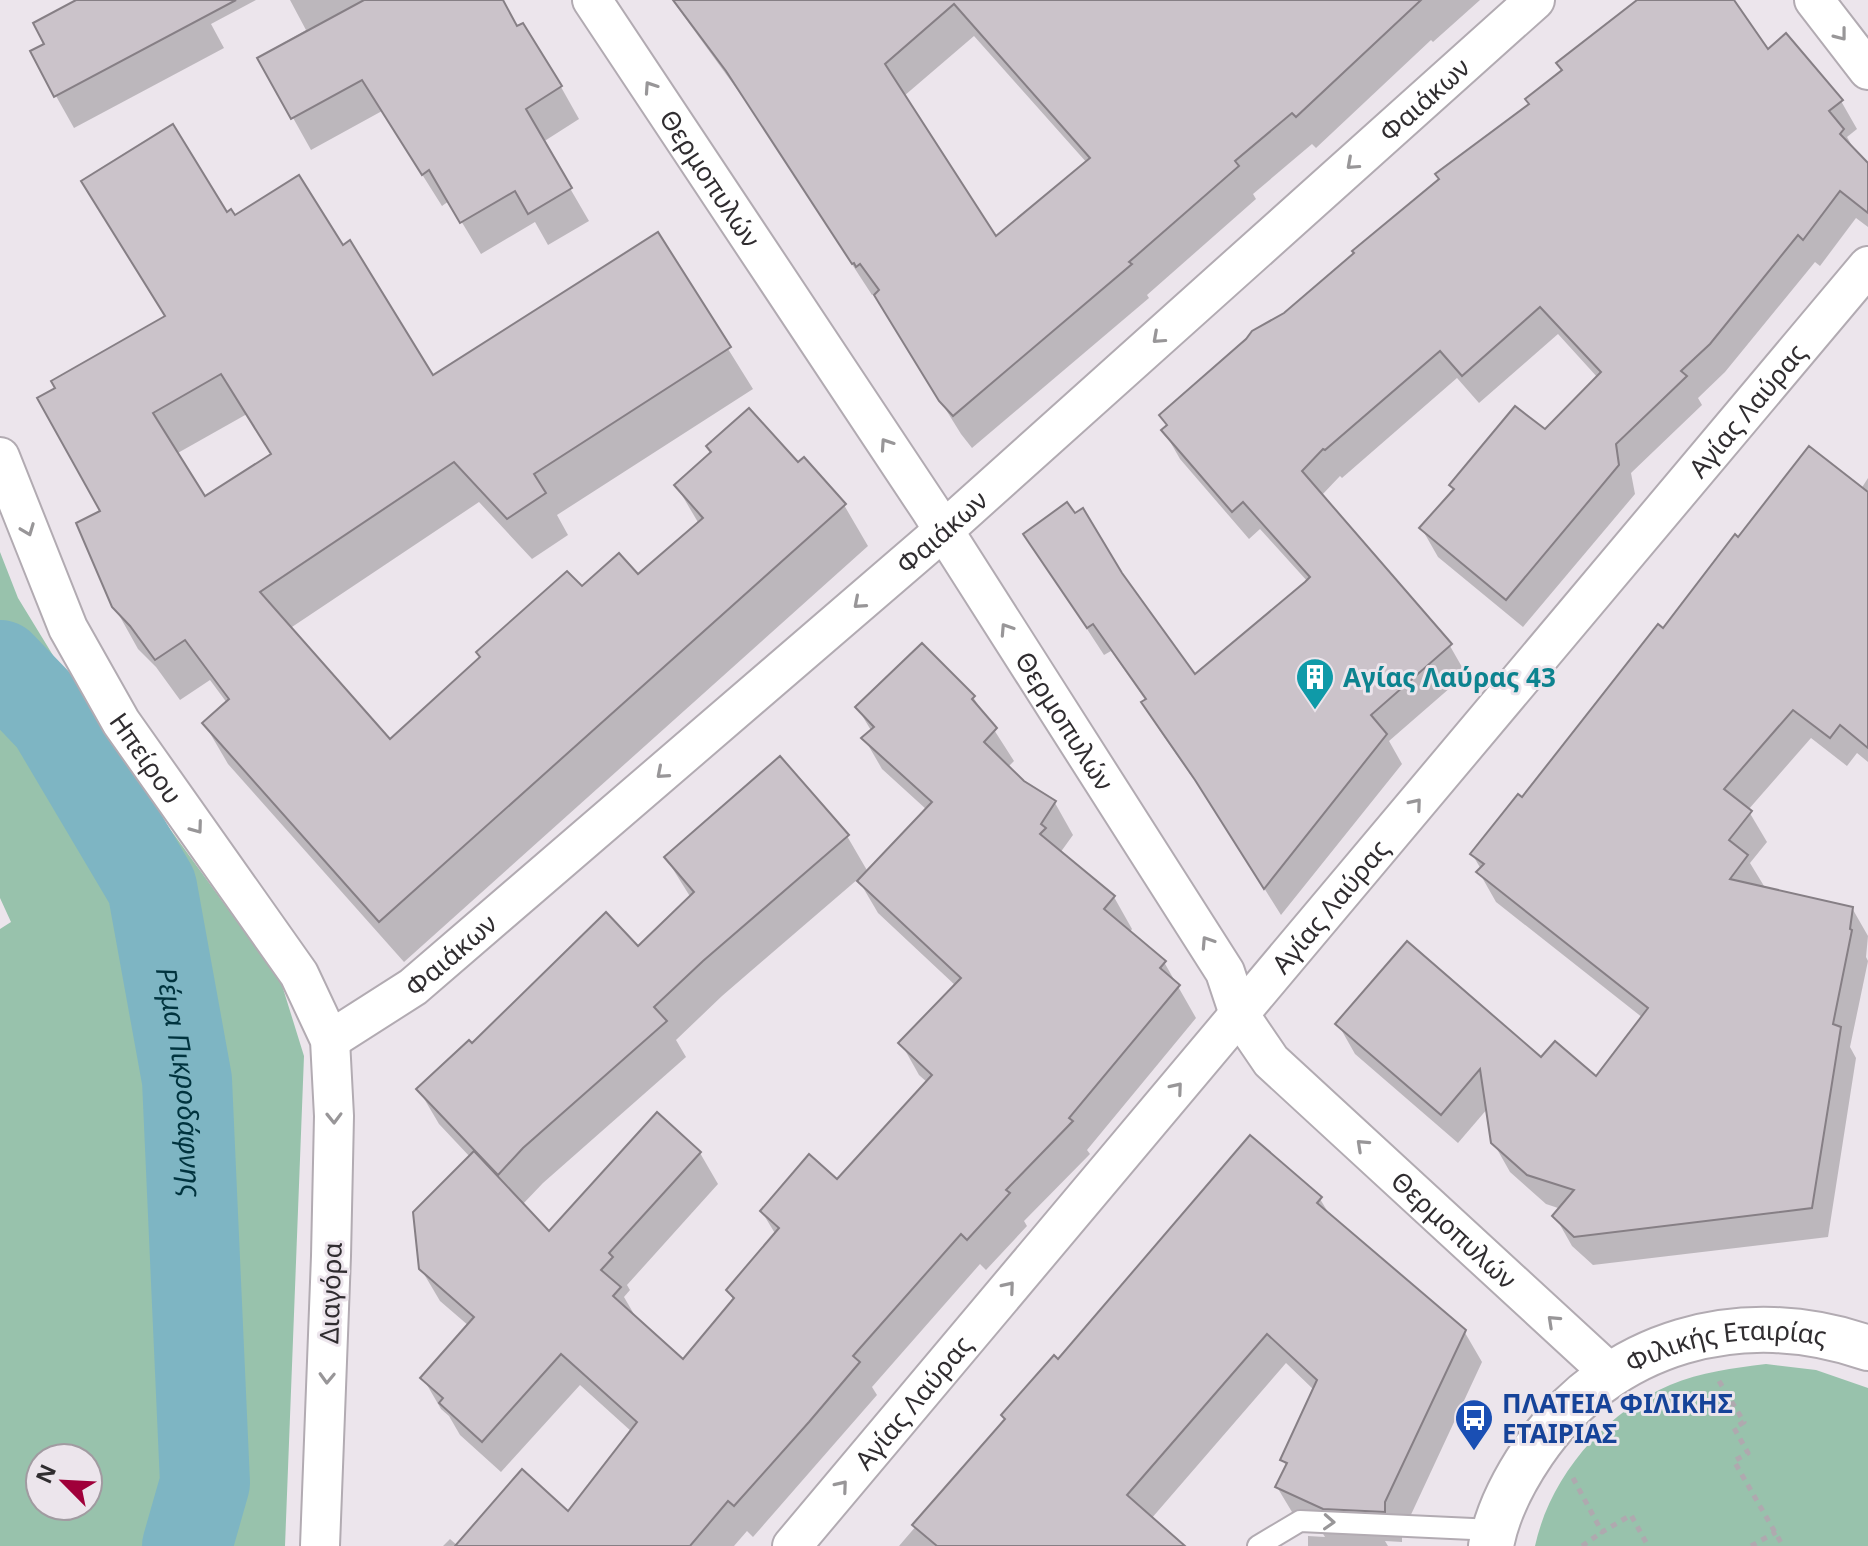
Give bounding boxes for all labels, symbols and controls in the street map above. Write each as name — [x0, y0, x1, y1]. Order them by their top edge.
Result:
one-way arrow — [1831, 26, 1845, 41]
street label: Φαιάκων — [1371, 49, 1477, 150]
one-way arrow — [645, 82, 660, 96]
street label: Θερμοπυλών — [652, 102, 769, 254]
one-way arrow — [1347, 155, 1361, 170]
one-way arrow — [1153, 328, 1168, 342]
street label: Αγίας Λαύρας — [1680, 335, 1814, 485]
one-way arrow — [881, 438, 896, 453]
street label: Φαιάκων — [888, 482, 995, 582]
one-way arrow — [18, 522, 35, 536]
one-way arrow — [854, 593, 869, 608]
one-way arrow — [1001, 623, 1016, 638]
street label: Θερμοπυλών — [1007, 644, 1123, 797]
building icon: Αγίας Λαύρας 43 — [1294, 656, 1336, 711]
place label: Αγίας Λαύρας 43 — [1343, 659, 1556, 695]
street label: Ηπείρου — [102, 705, 191, 811]
one-way arrow — [657, 763, 671, 778]
one-way arrow — [1406, 798, 1421, 813]
one-way arrow — [187, 819, 202, 834]
street label: Αγίας Λαύρας — [1263, 831, 1397, 981]
street label: Φαιάκων — [397, 905, 504, 1004]
one-way arrow — [1201, 937, 1216, 951]
water label: Ρέμα Πικροδάφνης — [148, 964, 211, 1198]
one-way arrow — [1167, 1083, 1182, 1098]
one-way arrow — [325, 1112, 342, 1125]
one-way arrow — [1357, 1140, 1372, 1154]
street label: Θερμοπυλών — [1384, 1163, 1525, 1296]
street label: Διαγόρα — [310, 1242, 350, 1344]
one-way arrow — [999, 1282, 1014, 1297]
street label: Φιλικής Εταιρίας — [1619, 1312, 1830, 1381]
one-way arrow — [1548, 1317, 1563, 1331]
street label: Αγίας Λαύρας — [846, 1327, 980, 1477]
one-way arrow — [318, 1372, 335, 1385]
place label: ΠΛΑΤΕΙΑ ΦΙΛΙΚΗΣ ΕΤΑΙΡΙΑΣ — [1502, 1385, 1733, 1451]
bus stop icon: ΠΛΑΤΕΙΑ ΦΙΛΙΚΗΣ ΕΤΑΙΡΙΑΣ — [1453, 1397, 1495, 1452]
north arrow — [24, 1442, 104, 1522]
text: N — [27, 1459, 62, 1488]
one-way arrow — [832, 1481, 847, 1496]
one-way arrow — [1323, 1513, 1336, 1530]

